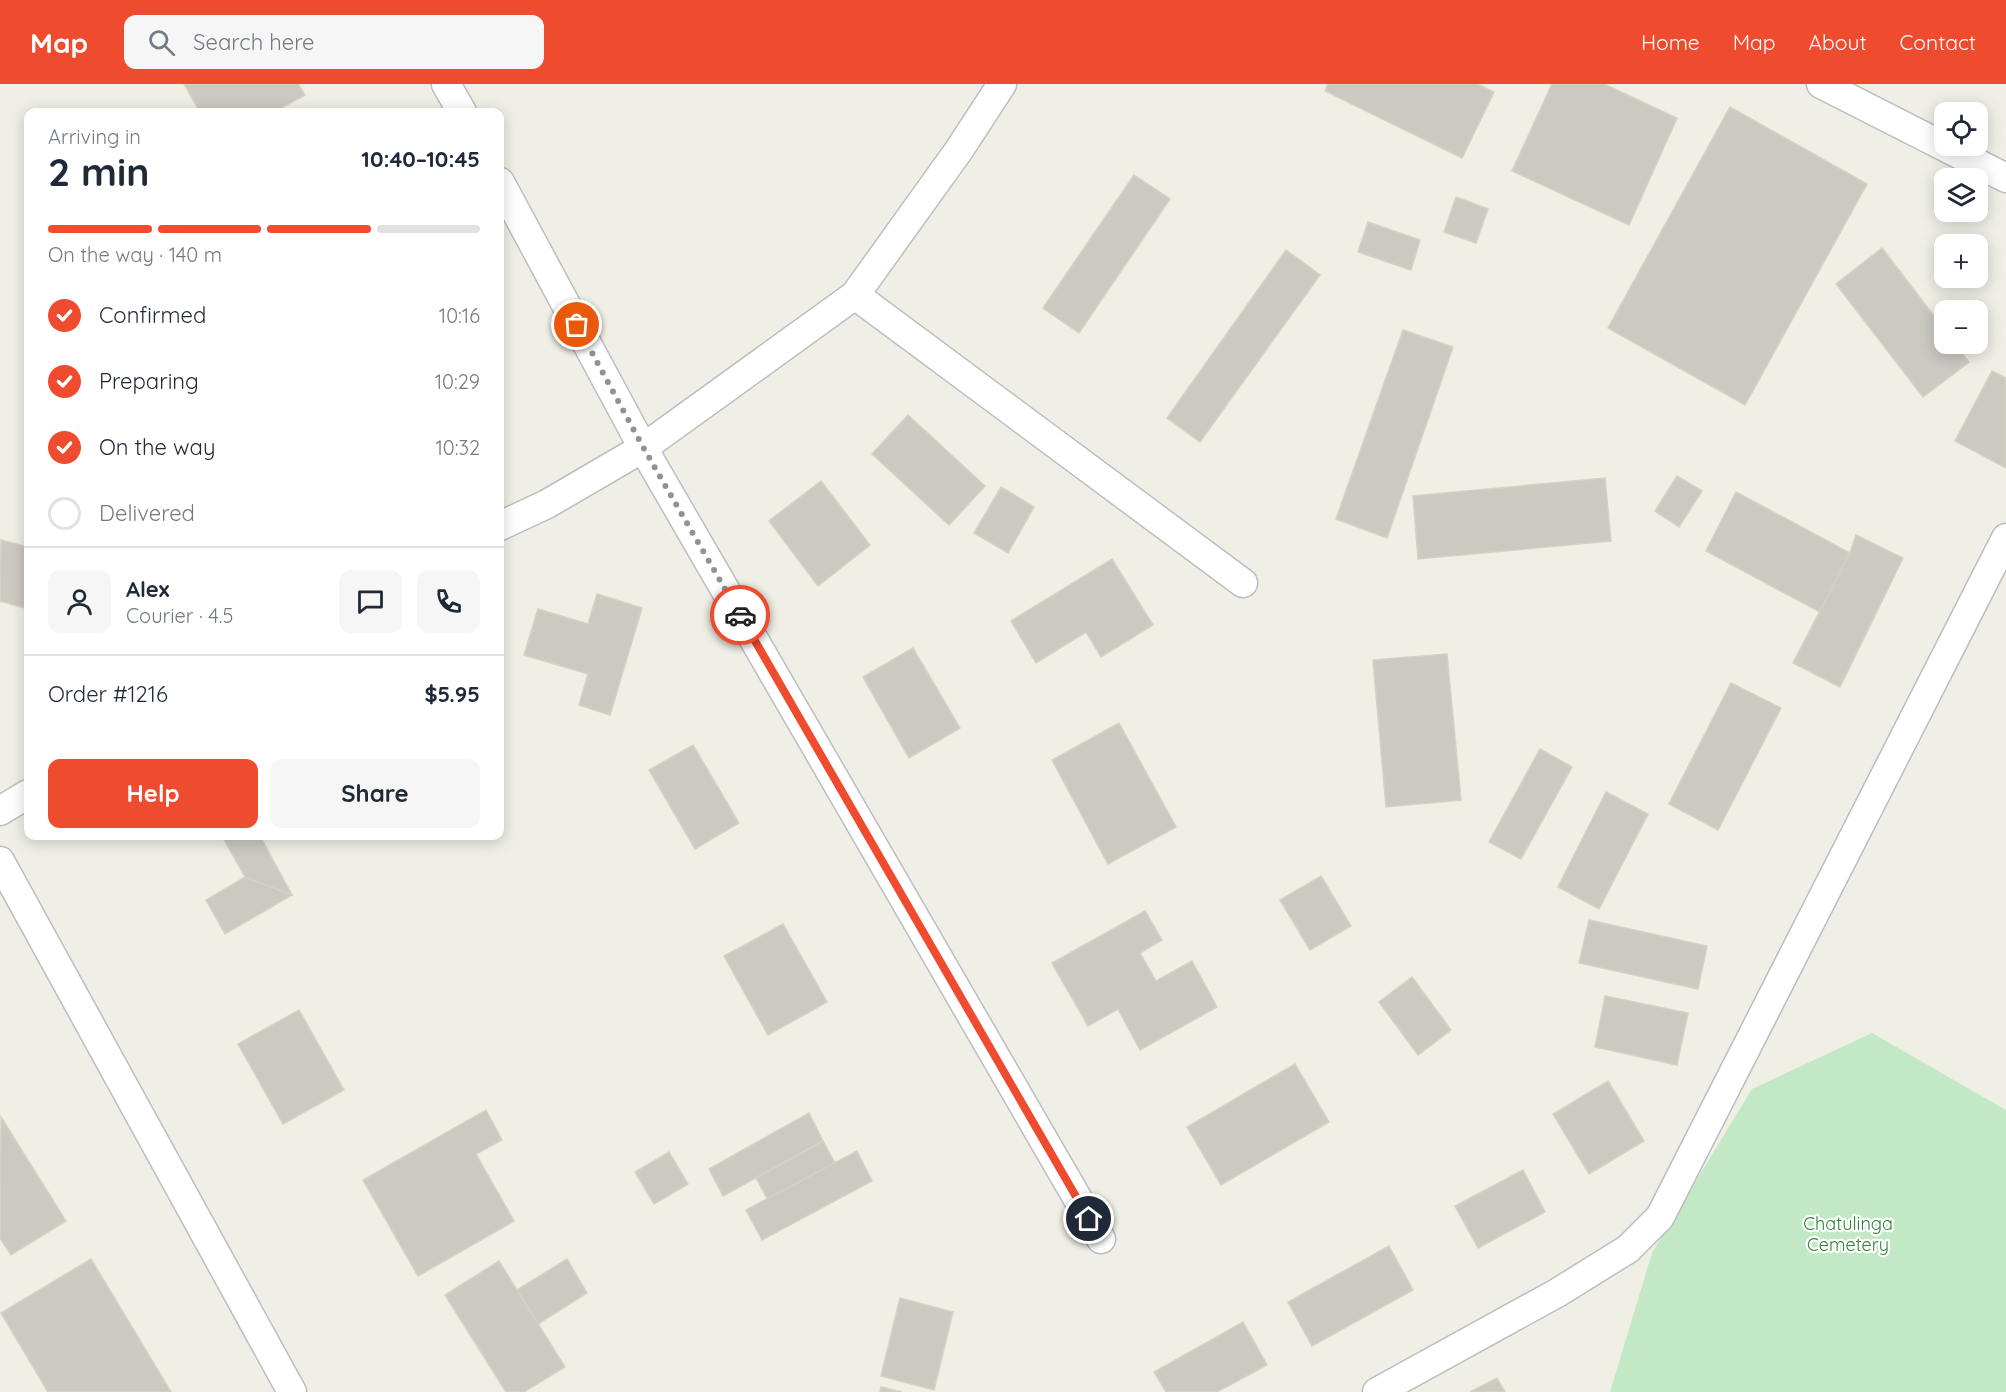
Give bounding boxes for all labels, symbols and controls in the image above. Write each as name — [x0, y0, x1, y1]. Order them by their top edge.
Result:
search box — [124, 15, 544, 69]
text: Map — [30, 25, 88, 60]
icon: search — [145, 26, 178, 59]
text: Search here — [193, 28, 315, 56]
text: Home — [1641, 29, 1700, 55]
text: Map — [1733, 29, 1776, 55]
text: About — [1809, 29, 1867, 55]
text: Contact — [1900, 29, 1976, 55]
map controls — [1934, 102, 1988, 354]
button: locate — [1934, 102, 1988, 156]
text: Arriving in — [48, 124, 141, 149]
text: 10:40–10:45 — [361, 145, 480, 173]
text: 2 min — [48, 147, 150, 196]
button: layers — [1934, 168, 1988, 222]
button: + — [1934, 234, 1988, 288]
text: On the way · 140 m — [48, 242, 222, 267]
icon: check — [48, 299, 81, 332]
pin — [551, 299, 602, 350]
button: − — [1934, 300, 1988, 354]
text: Confirmed — [99, 301, 206, 329]
text: 10:16 — [439, 303, 480, 328]
icon: bag — [560, 308, 593, 341]
icon: check — [48, 365, 81, 398]
text: Preparing — [99, 367, 199, 395]
text: 10:29 — [435, 369, 480, 394]
icon: check — [48, 431, 81, 464]
text: On the way — [99, 433, 215, 461]
text: 10:32 — [435, 435, 480, 460]
text: Delivered — [99, 499, 195, 527]
button: person — [48, 570, 111, 633]
button: chat — [339, 570, 402, 633]
button: phone — [417, 570, 480, 633]
text: Alex — [126, 575, 169, 603]
courier — [710, 585, 770, 645]
icon: car — [724, 599, 757, 632]
text: Courier · 4.5 — [126, 603, 233, 628]
text: Order #1216 — [48, 680, 168, 708]
text: $5.95 — [424, 680, 480, 708]
button: Help — [48, 759, 258, 828]
button: Share — [270, 759, 480, 828]
pin — [1063, 1193, 1114, 1244]
icon: home — [1072, 1202, 1105, 1235]
park label: Chatulinga Cemetery — [1803, 1212, 1893, 1256]

